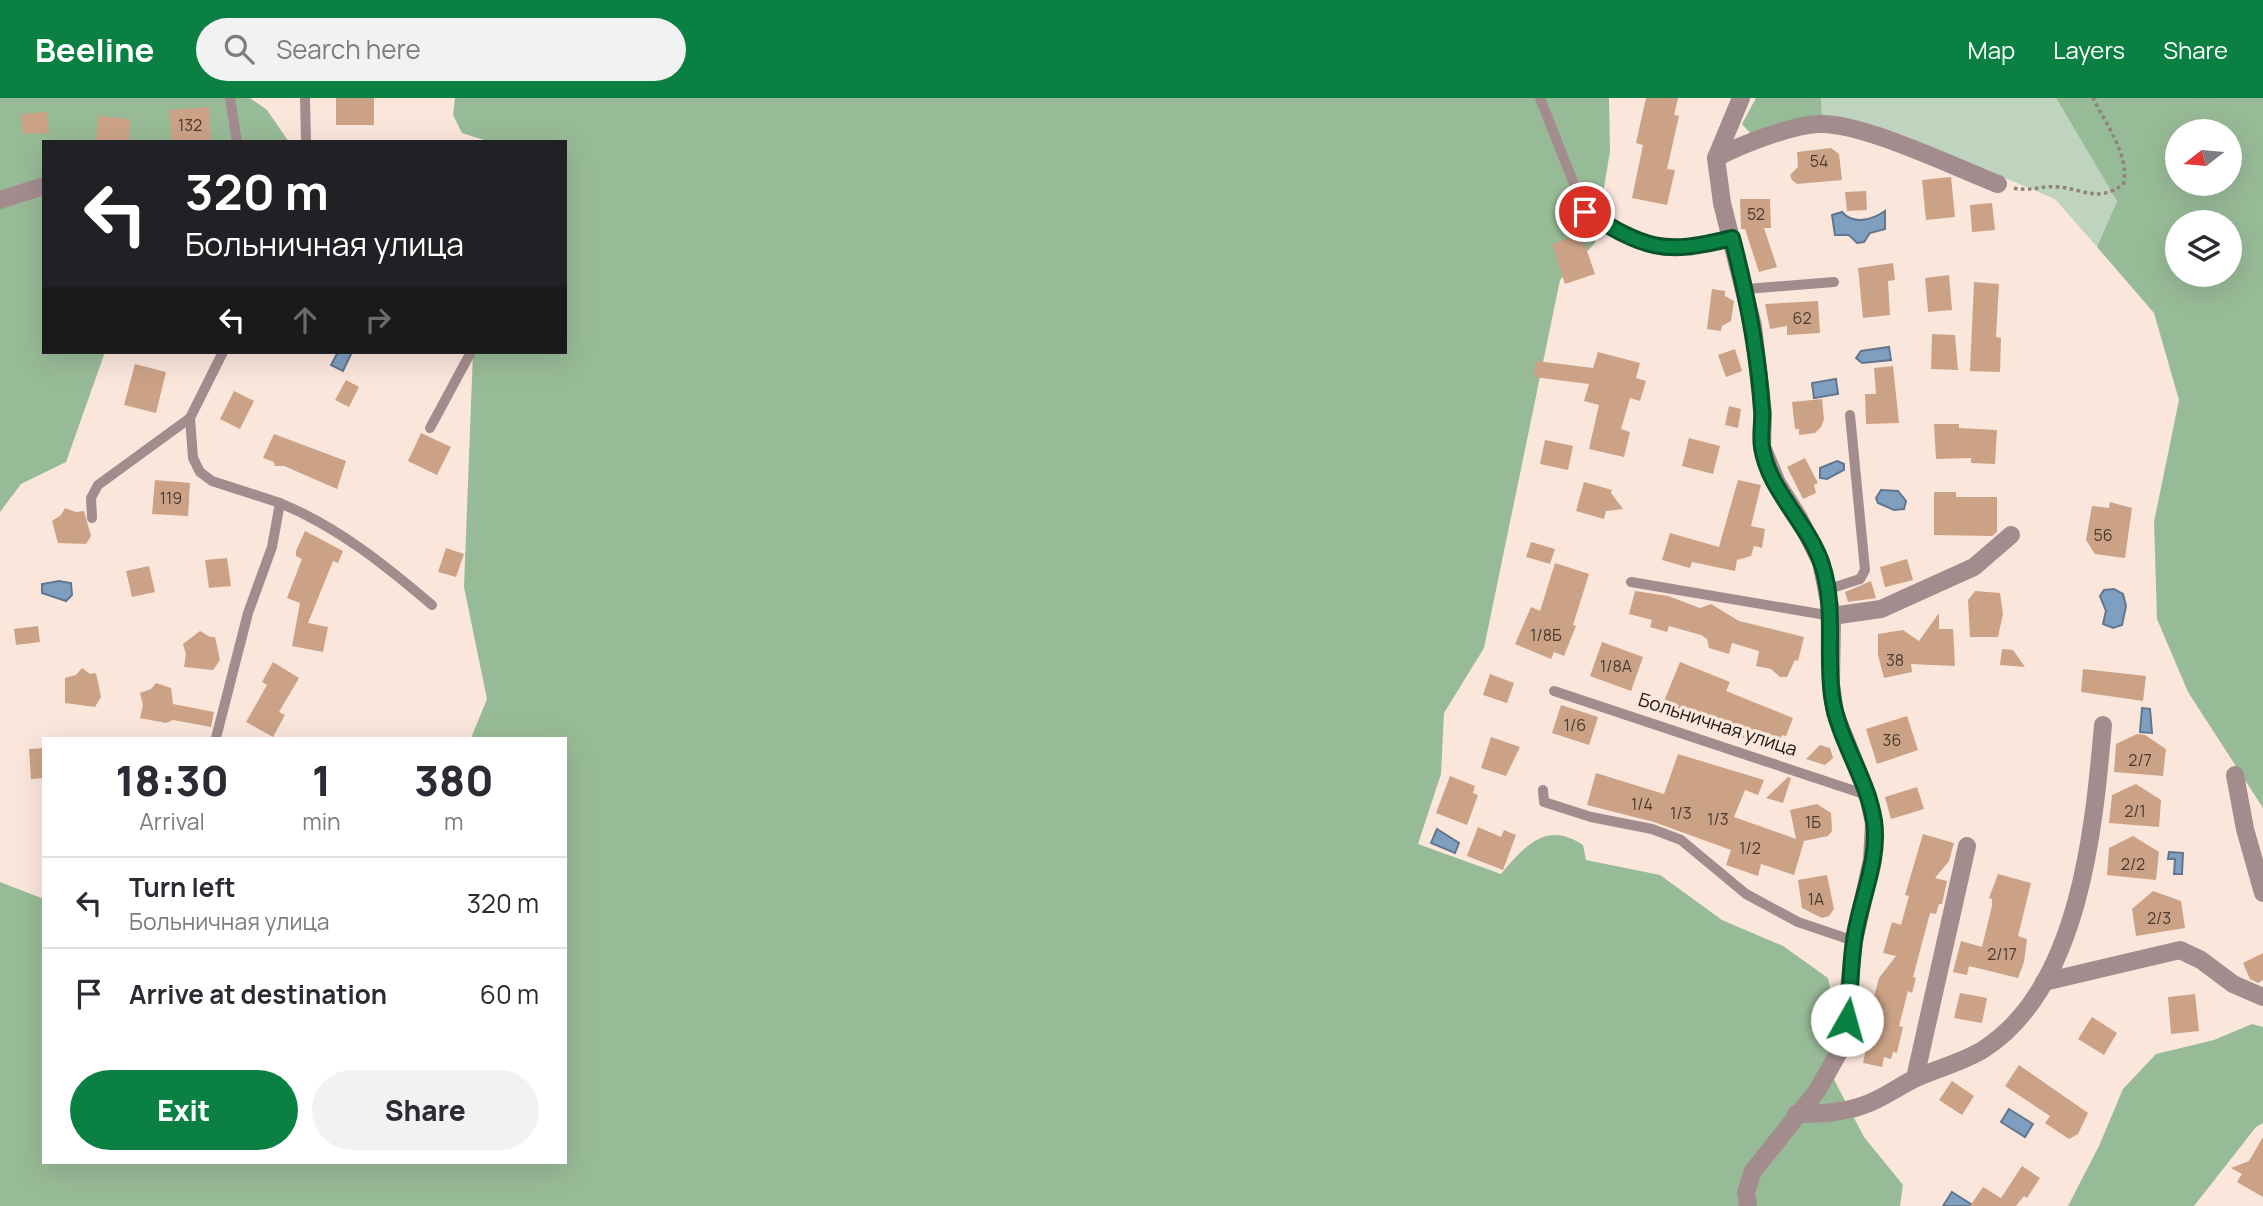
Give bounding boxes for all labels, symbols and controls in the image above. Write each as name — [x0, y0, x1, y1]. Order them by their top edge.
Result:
search box — [196, 18, 686, 81]
text: Beeline — [35, 27, 154, 72]
icon: search — [220, 30, 258, 68]
text: Search here — [276, 31, 421, 67]
text: Map — [1968, 33, 2015, 66]
text: Layers — [2053, 33, 2125, 66]
text: Share — [2163, 33, 2228, 66]
house number: 132 — [178, 114, 202, 136]
north arrow — [2165, 119, 2242, 196]
map controls — [2165, 119, 2242, 287]
house number: 54 — [1810, 150, 1828, 172]
text: 320 m — [185, 158, 329, 225]
icon: left — [70, 168, 161, 259]
pin — [1555, 182, 1615, 242]
icon: arrive — [1566, 193, 1604, 231]
house number: 52 — [1747, 203, 1765, 225]
button: layers — [2165, 210, 2242, 287]
text: Больничная улица — [185, 222, 464, 266]
icon: left — [213, 301, 251, 339]
icon: ahead — [286, 301, 324, 339]
icon: right — [359, 301, 397, 339]
house number: 62 — [1792, 307, 1812, 329]
house number: 119 — [160, 487, 182, 509]
house number: 56 — [2093, 524, 2113, 546]
house number: 1/8Б — [1530, 624, 1562, 646]
house number: 38 — [1886, 649, 1904, 671]
house number: 1/8А — [1600, 655, 1632, 677]
street label: Больничная улица — [1635, 686, 1801, 762]
house number: 1/6 — [1564, 714, 1586, 736]
house number: 36 — [1883, 729, 1901, 751]
house number: 2/7 — [2128, 749, 2152, 771]
text: 18:30 — [115, 751, 229, 809]
text: 1 — [312, 751, 331, 809]
text: 380 — [414, 751, 494, 809]
house number: 1/4 — [1631, 793, 1653, 815]
house number: 2/1 — [2124, 800, 2146, 822]
house number: 1/3 — [1670, 802, 1692, 824]
text: Arrival — [139, 805, 205, 837]
text: min — [302, 805, 341, 837]
text: m — [444, 805, 464, 837]
house number: 1/3 — [1707, 808, 1729, 830]
house number: 1Б — [1805, 811, 1821, 833]
house number: 1/2 — [1739, 837, 1761, 859]
house number: 2/2 — [2121, 853, 2145, 875]
text: Turn left — [129, 869, 236, 905]
icon: left — [70, 884, 108, 922]
text: 320 m — [467, 885, 539, 921]
house number: 1А — [1808, 888, 1824, 910]
text: Больничная улица — [129, 905, 330, 937]
house number: 2/3 — [2147, 907, 2171, 929]
house number: 2/17 — [1987, 943, 2017, 965]
icon: arrive — [70, 975, 108, 1013]
text: Arrive at destination — [129, 976, 387, 1012]
text: 60 m — [480, 976, 539, 1012]
position arrow — [1810, 983, 1884, 1057]
button: Exit — [70, 1070, 298, 1150]
button: Share — [312, 1070, 539, 1150]

